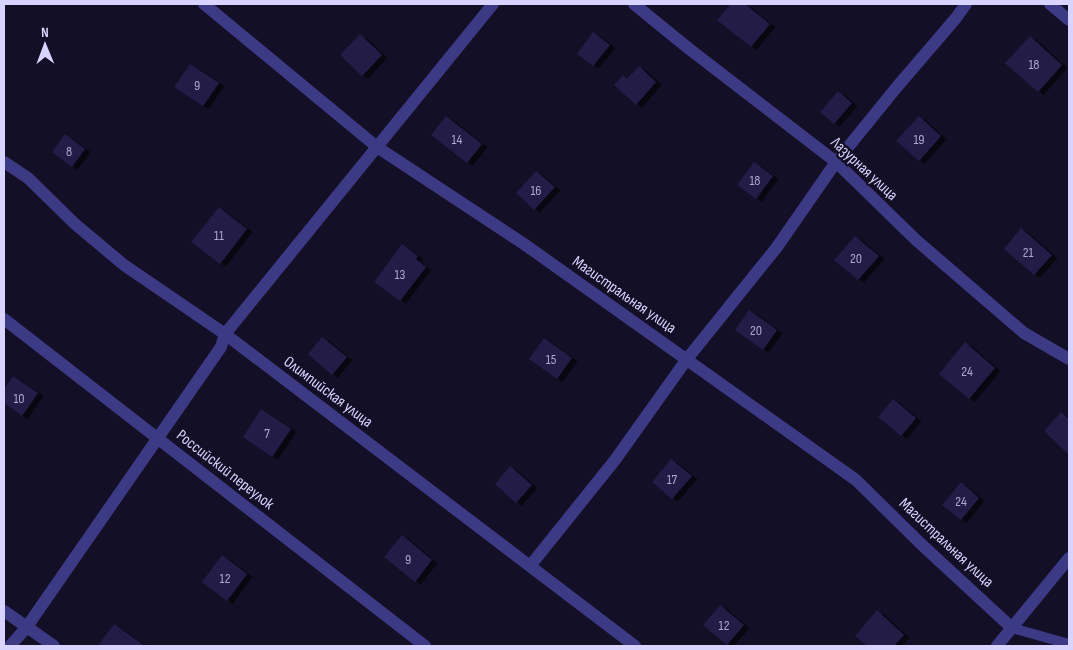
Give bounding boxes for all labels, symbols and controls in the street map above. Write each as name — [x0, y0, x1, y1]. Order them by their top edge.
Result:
north arrow — [20, 20, 70, 70]
text: N — [41, 24, 49, 41]
house number: 18 — [1028, 56, 1040, 73]
house number: 9 — [194, 77, 200, 94]
house number: 14 — [452, 131, 463, 148]
house number: 19 — [913, 131, 925, 148]
street label: Лазурная улица — [826, 133, 901, 205]
house number: 8 — [66, 143, 72, 160]
house number: 18 — [749, 172, 761, 189]
house number: 16 — [530, 182, 542, 199]
house number: 11 — [214, 227, 224, 244]
house number: 21 — [1023, 244, 1033, 261]
house number: 20 — [850, 250, 862, 267]
street label: Магистральная улица — [568, 252, 680, 338]
house number: 13 — [395, 266, 406, 283]
house number: 20 — [750, 322, 762, 339]
house number: 15 — [546, 351, 557, 368]
street label: Олимпийская улица — [280, 352, 376, 432]
house number: 24 — [961, 363, 973, 380]
house number: 10 — [13, 390, 25, 407]
house number: 7 — [264, 425, 270, 442]
street label: Российский переулок — [172, 426, 278, 515]
house number: 17 — [667, 471, 678, 488]
house number: 24 — [955, 493, 967, 510]
street label: Магистральная улица — [895, 494, 997, 592]
house number: 9 — [405, 551, 411, 568]
house number: 12 — [220, 570, 231, 587]
house number: 12 — [719, 617, 730, 634]

